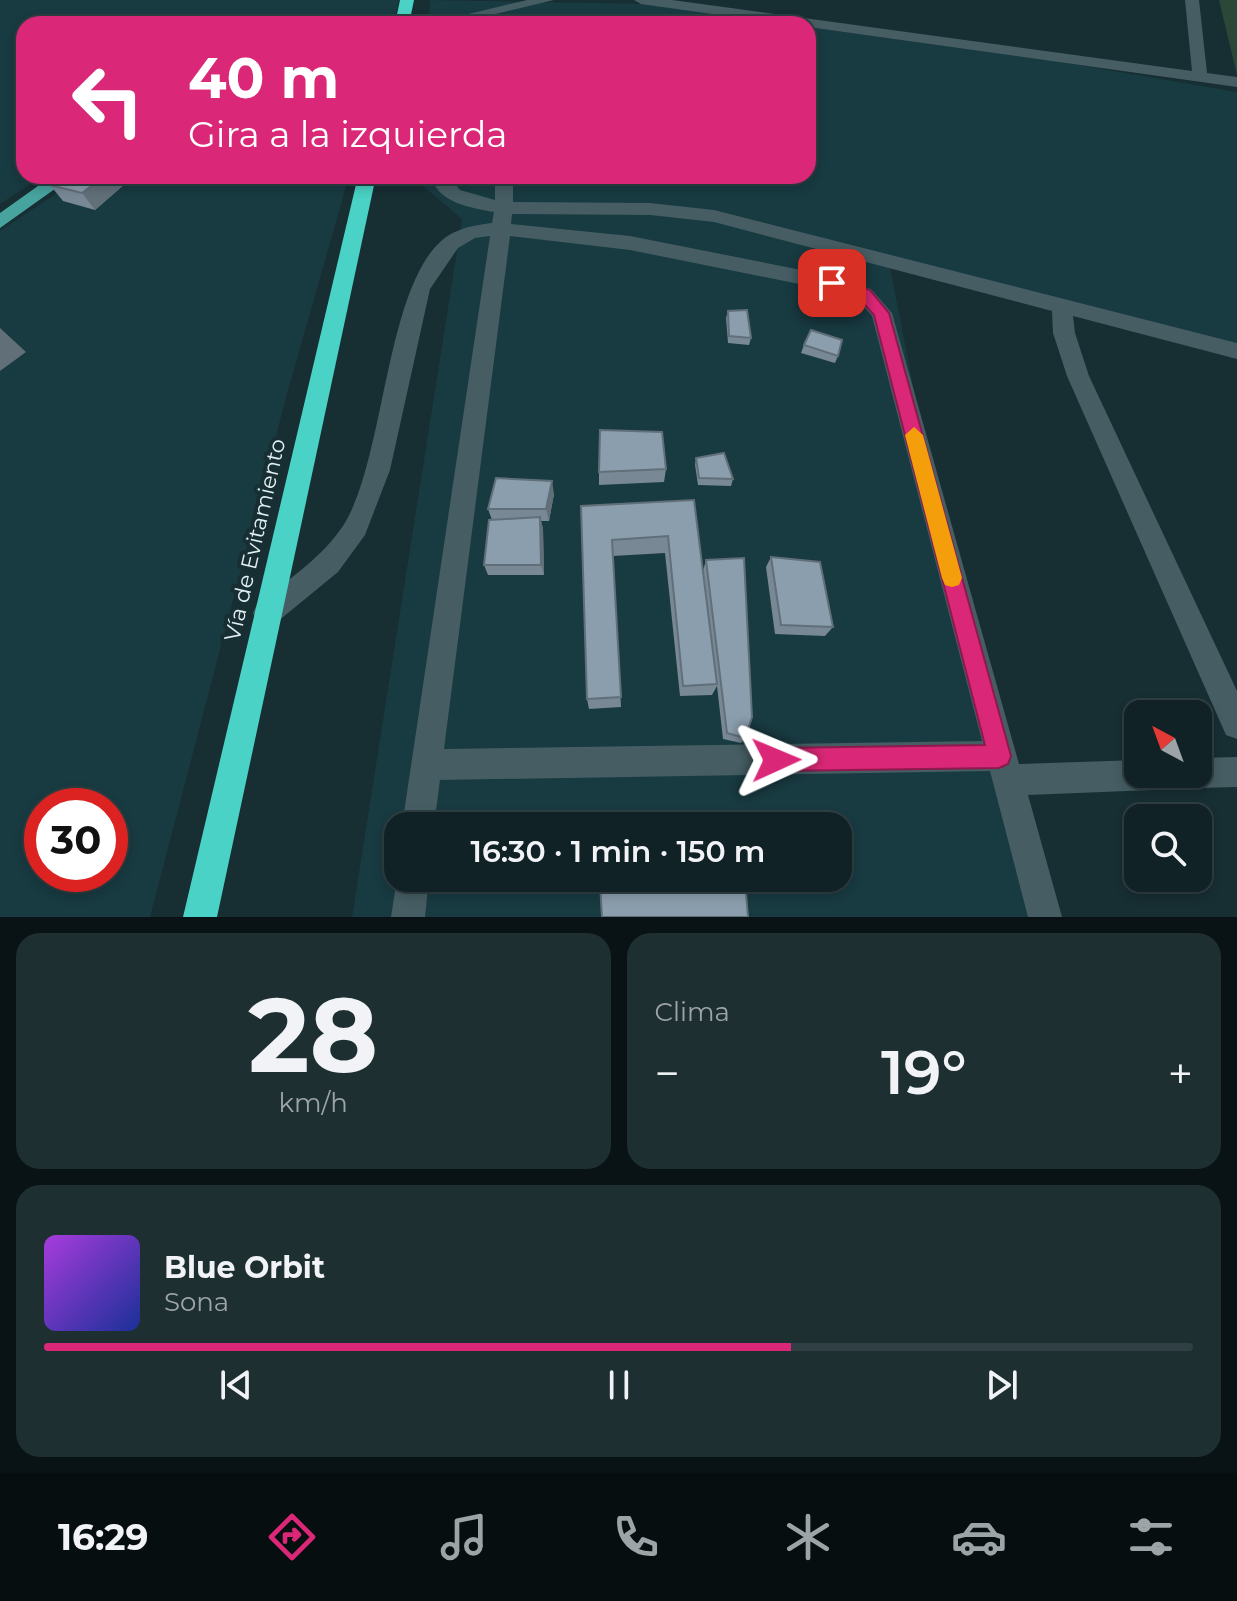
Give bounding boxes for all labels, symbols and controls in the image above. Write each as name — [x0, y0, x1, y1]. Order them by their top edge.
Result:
text: 40 m — [188, 44, 339, 112]
icon: left — [56, 48, 160, 152]
text: Gira a la izquierda — [188, 112, 508, 156]
pin — [798, 249, 866, 317]
icon: arrive — [810, 261, 854, 305]
street label: Vía de Evitamiento — [219, 436, 291, 644]
north arrow — [1124, 700, 1212, 788]
map controls — [1124, 700, 1212, 892]
position arrow — [734, 718, 818, 802]
speed limit sign: 30 — [24, 788, 128, 892]
button: search — [1124, 804, 1212, 892]
text: 16:30 · 1 min · 150 m — [471, 833, 765, 870]
text: 28 — [248, 971, 378, 1098]
text: Clima — [655, 996, 730, 1028]
text: 19° — [881, 1036, 967, 1109]
text: − — [655, 1046, 680, 1100]
text: + — [1168, 1046, 1193, 1100]
text: km/h — [279, 1087, 348, 1119]
text: Blue Orbit — [164, 1249, 325, 1286]
text: Sona — [164, 1286, 229, 1318]
icon: previous — [214, 1363, 258, 1407]
icon: pause — [597, 1363, 641, 1407]
icon: next — [980, 1363, 1024, 1407]
icon: directions — [264, 1509, 320, 1565]
icon: music — [436, 1509, 492, 1565]
icon: phone — [608, 1509, 664, 1565]
icon: climate — [780, 1509, 836, 1565]
icon: car — [951, 1509, 1007, 1565]
icon: filters — [1123, 1509, 1179, 1565]
text: 16:29 — [58, 1515, 149, 1559]

